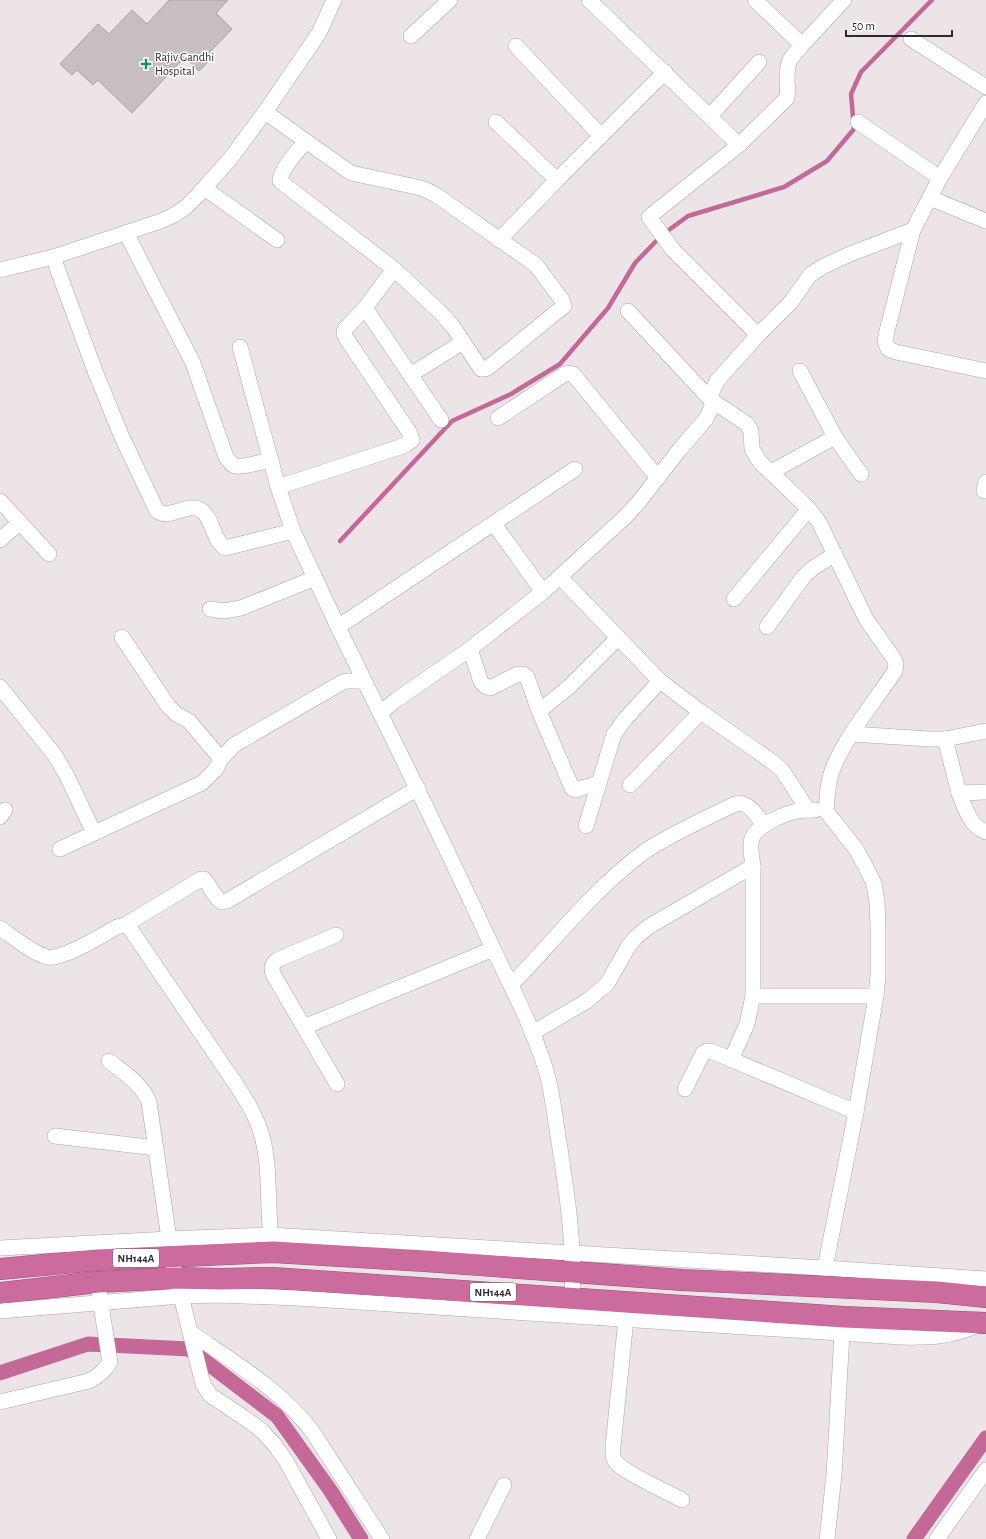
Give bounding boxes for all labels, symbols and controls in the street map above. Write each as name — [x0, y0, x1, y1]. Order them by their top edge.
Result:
scale bar — [846, 12, 952, 38]
text: 50 m — [852, 20, 875, 32]
place label: Rajiv Gandhi Hospital — [155, 51, 214, 77]
marker: Rajiv Gandhi Hospital — [140, 58, 152, 70]
road number: NH144A — [113, 1249, 159, 1267]
road number: NH144A — [470, 1283, 516, 1301]

